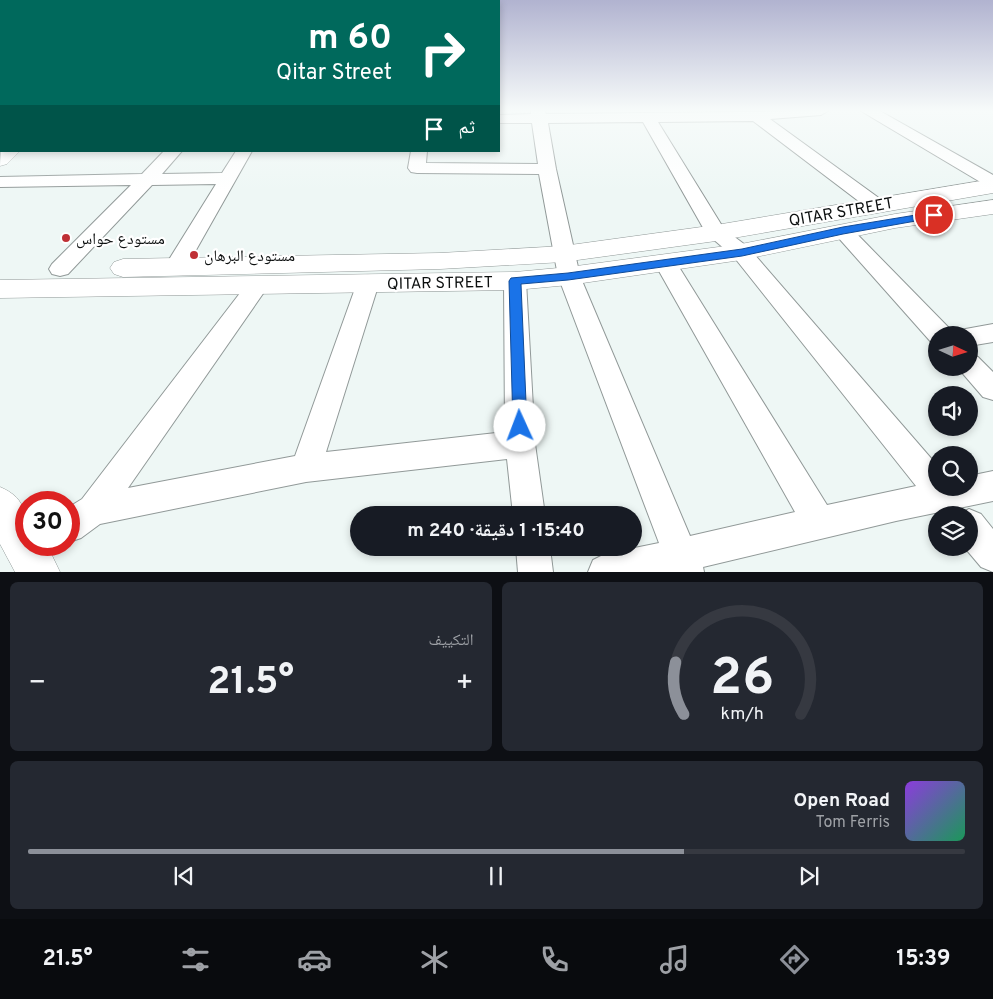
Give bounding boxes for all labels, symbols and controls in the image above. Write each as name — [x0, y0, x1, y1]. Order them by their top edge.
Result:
text: 60 m — [308, 17, 392, 61]
icon: right — [410, 20, 475, 85]
text: Qitar Street — [276, 60, 392, 87]
icon: arrive — [420, 115, 448, 143]
text: ثم — [458, 116, 475, 140]
street label: QITAR STREET — [787, 194, 895, 232]
pin — [913, 194, 955, 236]
icon: arrive — [920, 201, 948, 229]
place label: مستودع حواس — [76, 230, 165, 250]
marker: مستودع حواس — [60, 232, 72, 244]
place label: مستودع البرهان — [204, 247, 295, 267]
marker: مستودع البرهان — [188, 249, 200, 261]
street label: QITAR STREET — [387, 273, 493, 295]
north arrow — [928, 326, 978, 376]
map controls — [928, 326, 978, 556]
button: sound — [928, 386, 978, 436]
position arrow — [493, 399, 545, 451]
button: search — [928, 446, 978, 496]
speed limit sign: 30 — [15, 491, 80, 556]
button: layers — [928, 506, 978, 556]
text: 15:40 · 1 دقيقة · 240 m — [407, 519, 585, 543]
text: التكييف — [429, 631, 474, 651]
text: 26 — [710, 647, 774, 713]
text: 21.5° — [207, 659, 294, 708]
text: − — [28, 666, 46, 702]
text: + — [455, 666, 473, 702]
text: km/h — [721, 703, 764, 726]
text: Open Road — [794, 789, 890, 813]
text: Tom Ferris — [816, 813, 890, 833]
icon: previous — [170, 862, 198, 890]
icon: pause — [482, 862, 510, 890]
icon: next — [795, 862, 823, 890]
icon: filters — [178, 942, 213, 977]
icon: car — [297, 942, 332, 977]
icon: climate — [417, 942, 452, 977]
icon: phone — [537, 942, 572, 977]
icon: music — [657, 942, 692, 977]
icon: directions — [777, 942, 812, 977]
text: 21.5° — [42, 946, 93, 973]
text: 15:39 — [896, 946, 951, 973]

